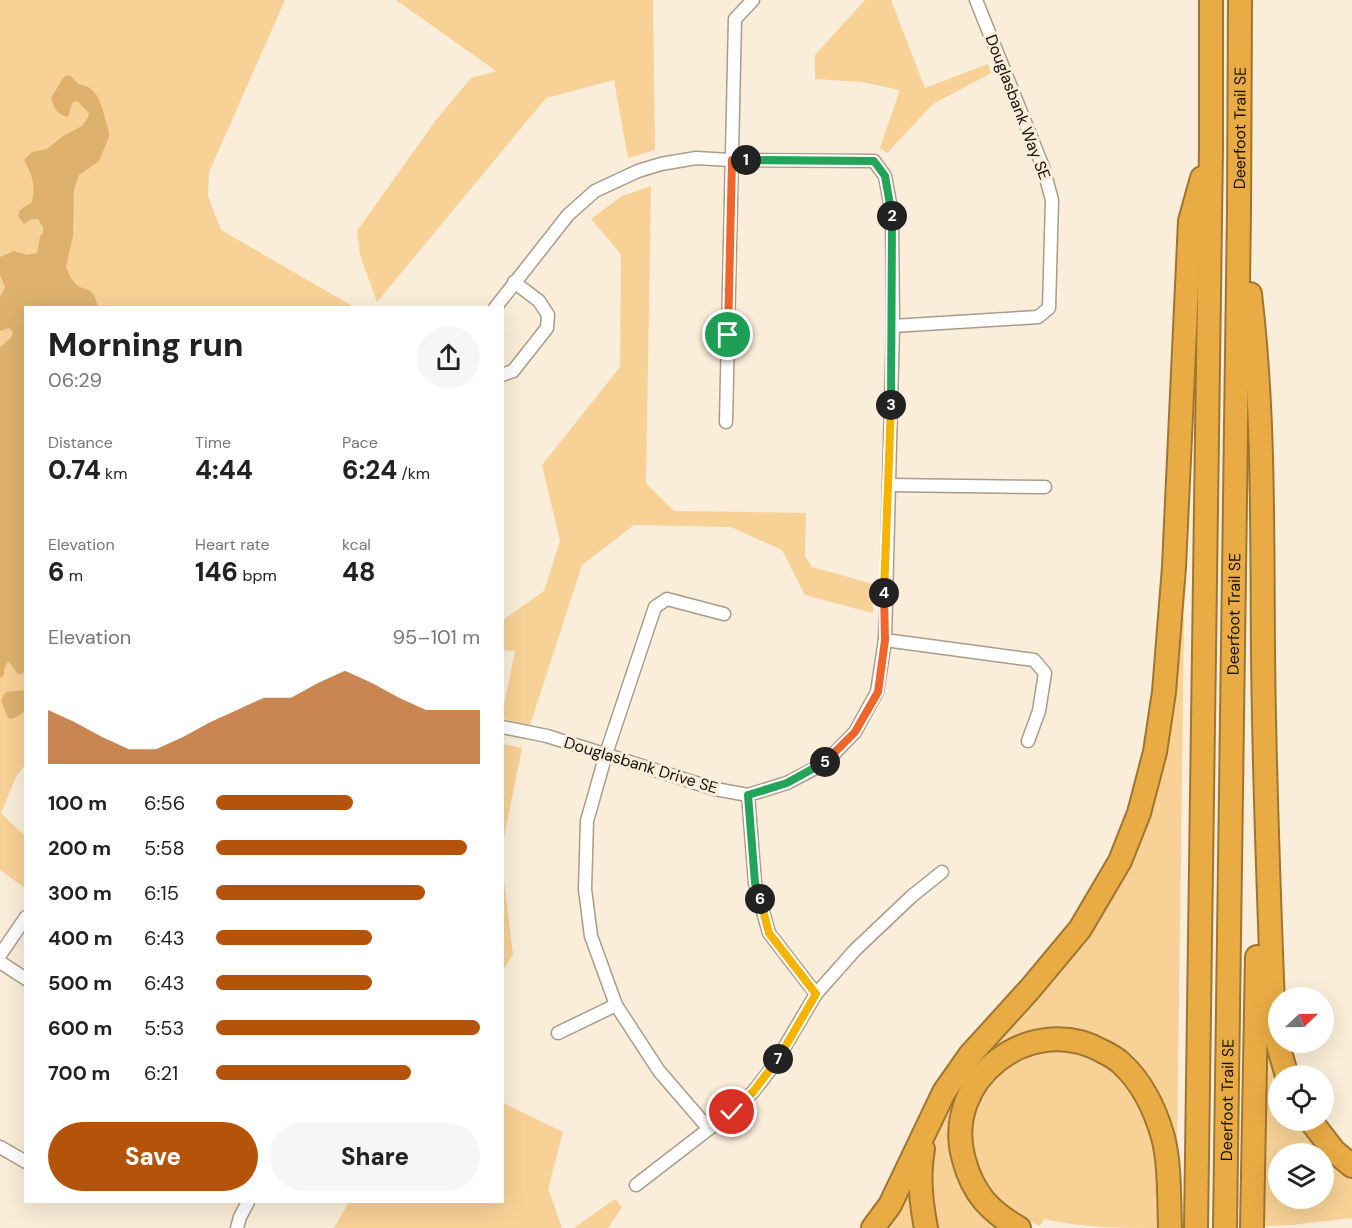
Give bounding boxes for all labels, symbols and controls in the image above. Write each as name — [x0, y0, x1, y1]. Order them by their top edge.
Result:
street label: Douglasbank Way SE — [981, 31, 1055, 183]
street label: Deerfoot Trail SE — [1229, 67, 1250, 189]
pin: 1 — [731, 145, 761, 175]
text: 1 — [743, 149, 749, 170]
pin: 2 — [877, 201, 907, 231]
text: 2 — [887, 205, 897, 226]
pin — [702, 309, 753, 360]
icon: arrive — [711, 318, 744, 351]
text: Morning run — [48, 323, 243, 366]
button: share — [417, 326, 480, 389]
text: 06:29 — [48, 367, 102, 393]
pin: 3 — [876, 390, 906, 420]
text: 3 — [886, 394, 896, 415]
text: Distance — [48, 432, 113, 453]
text: Time — [195, 432, 231, 453]
text: Pace — [342, 432, 378, 453]
text: 0.74 — [48, 453, 101, 487]
text: 4:44 — [195, 453, 253, 487]
text: 6:24 — [342, 453, 397, 487]
text: km — [101, 463, 127, 484]
text: /km — [397, 463, 430, 484]
text: Elevation — [48, 534, 115, 555]
text: Heart rate — [195, 534, 270, 555]
text: kcal — [342, 534, 371, 555]
street label: Deerfoot Trail SE — [1222, 553, 1245, 675]
text: 6 — [48, 555, 65, 589]
text: 146 — [195, 555, 238, 589]
text: 48 — [342, 555, 376, 589]
text: m — [65, 565, 83, 586]
text: bpm — [238, 565, 277, 586]
pin: 4 — [869, 578, 899, 608]
text: 4 — [879, 582, 889, 603]
text: Elevation — [48, 624, 131, 650]
text: 95–101 m — [393, 624, 480, 650]
street label: Douglasbank Drive SE — [562, 732, 720, 798]
pin: 5 — [810, 747, 840, 777]
text: 5 — [820, 751, 830, 772]
text: 100 m — [48, 790, 107, 816]
text: 6:56 — [144, 790, 185, 816]
text: 200 m — [48, 835, 111, 861]
text: 5:58 — [144, 835, 185, 861]
text: 300 m — [48, 880, 112, 906]
text: 6:15 — [144, 880, 179, 906]
pin: 6 — [745, 884, 775, 914]
text: 6 — [755, 888, 765, 909]
text: 400 m — [48, 925, 113, 951]
text: 6:43 — [144, 925, 185, 951]
text: 500 m — [48, 970, 112, 996]
text: 6:43 — [144, 970, 185, 996]
north arrow — [1268, 987, 1334, 1053]
map controls — [1268, 987, 1334, 1209]
text: 600 m — [48, 1015, 112, 1041]
text: 5:53 — [144, 1015, 184, 1041]
street label: Deerfoot Trail SE — [1215, 1039, 1238, 1161]
pin: 7 — [763, 1044, 793, 1074]
text: 7 — [774, 1048, 782, 1069]
text: 700 m — [48, 1060, 110, 1086]
text: 6:21 — [144, 1060, 178, 1086]
button: locate — [1268, 1065, 1334, 1131]
pin — [706, 1086, 757, 1137]
icon: check — [715, 1095, 748, 1128]
button: Save — [48, 1122, 258, 1191]
button: Share — [270, 1122, 480, 1191]
button: layers — [1268, 1143, 1334, 1209]

